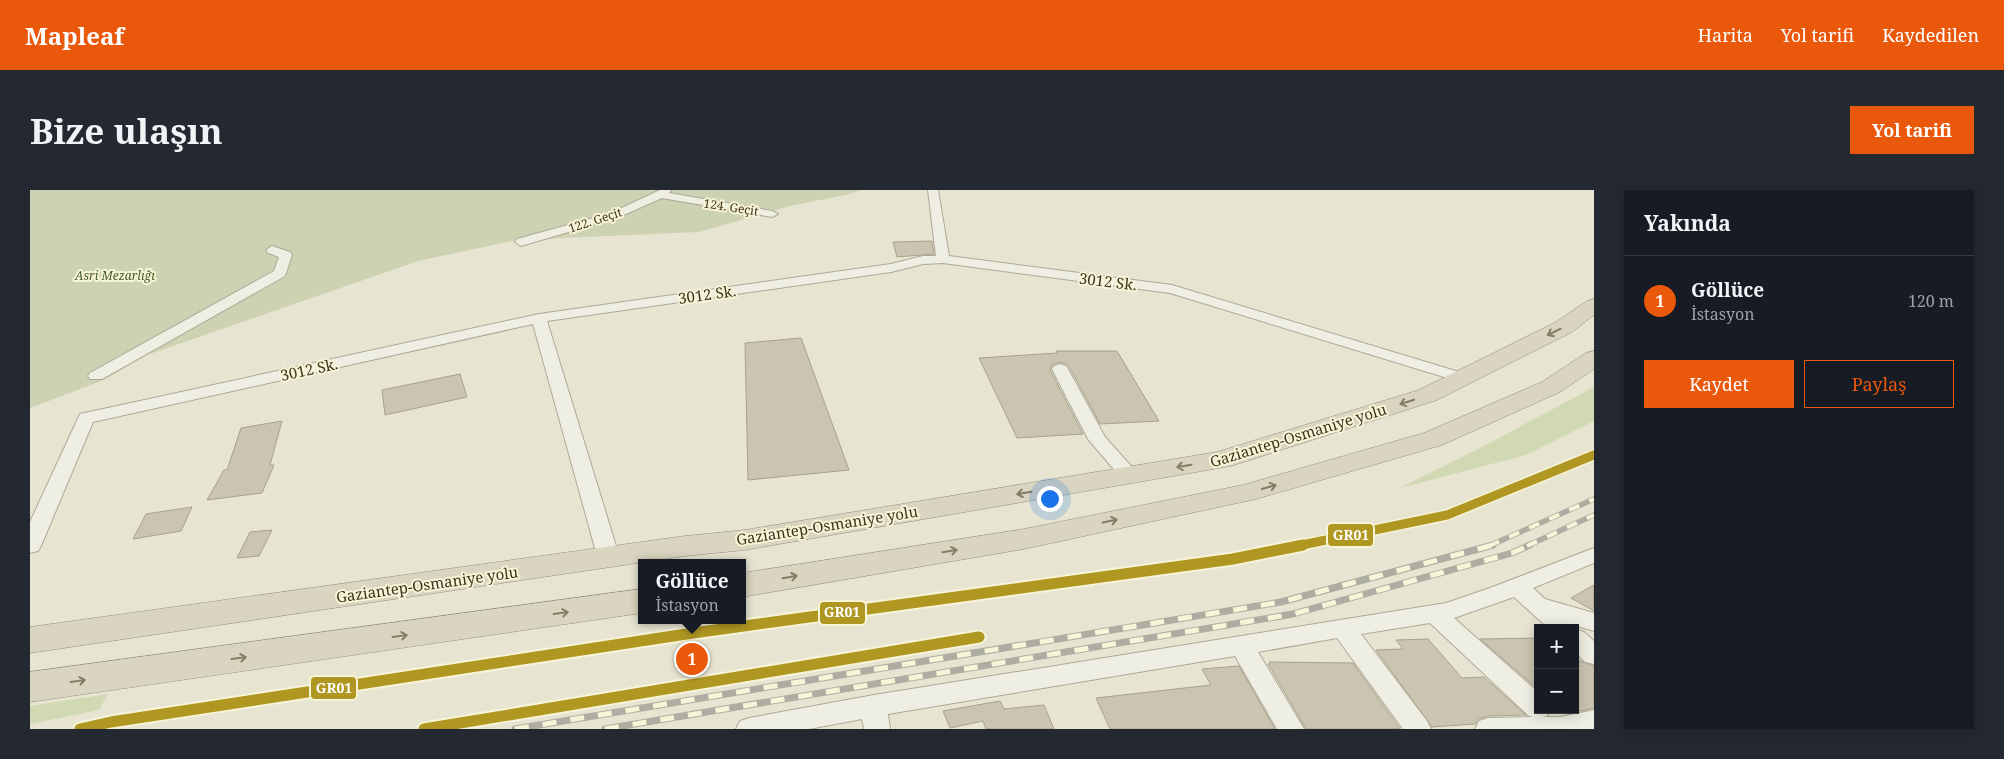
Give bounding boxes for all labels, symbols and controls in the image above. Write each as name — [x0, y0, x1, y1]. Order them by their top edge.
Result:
text: Mapleaf — [25, 19, 124, 52]
text: Harita — [1698, 23, 1753, 47]
text: Yol tarifi — [1781, 23, 1854, 47]
text: Kaydedilen — [1882, 23, 1979, 47]
button: Yol tarifi — [1850, 106, 1974, 154]
text: Bize ulaşın — [30, 107, 223, 154]
street label: 124. Geçit — [702, 194, 760, 220]
street label: 122. Geçit — [566, 203, 624, 237]
text: Yakında — [1644, 209, 1731, 237]
park label: Asri Mezarlığı — [74, 267, 155, 284]
street label: 3012 Sk. — [1078, 268, 1138, 294]
text: Göllüce — [1691, 277, 1764, 303]
street label: 3012 Sk. — [677, 280, 737, 308]
text: 1 — [1655, 290, 1665, 312]
text: 120 m — [1908, 290, 1954, 312]
text: İstasyon — [1691, 303, 1755, 325]
one-way arrow — [1547, 328, 1562, 337]
street label: 3012 Sk. — [278, 353, 340, 385]
button: Kaydet — [1644, 360, 1794, 408]
button: Paylaş — [1804, 360, 1954, 408]
one-way arrow — [1399, 397, 1415, 407]
street label: Gaziantep-Osmaniye yolu — [1207, 398, 1389, 471]
one-way arrow — [1176, 462, 1192, 472]
one-way arrow — [1261, 481, 1277, 491]
your location — [1037, 486, 1063, 512]
one-way arrow — [1016, 488, 1032, 498]
street label: Gaziantep-Osmaniye yolu — [735, 501, 920, 549]
one-way arrow — [1102, 516, 1118, 525]
line badge: GR01 — [1327, 523, 1374, 547]
text: GR01 — [1333, 525, 1369, 544]
one-way arrow — [942, 545, 958, 555]
popup — [638, 559, 746, 624]
street label: Gaziantep-Osmaniye yolu — [335, 561, 520, 607]
text: Göllüce — [655, 568, 729, 594]
one-way arrow — [782, 571, 798, 581]
text: İstasyon — [655, 594, 719, 616]
line badge: GR01 — [819, 601, 866, 625]
text: GR01 — [824, 602, 860, 621]
one-way arrow — [553, 608, 569, 618]
map controls — [1534, 624, 1579, 714]
button: + — [1534, 624, 1579, 669]
one-way arrow — [392, 630, 408, 640]
pin: 1 — [676, 640, 708, 678]
one-way arrow — [231, 653, 247, 663]
button: − — [1534, 669, 1579, 714]
one-way arrow — [70, 675, 86, 685]
line badge: GR01 — [310, 676, 357, 700]
text: GR01 — [316, 678, 352, 697]

